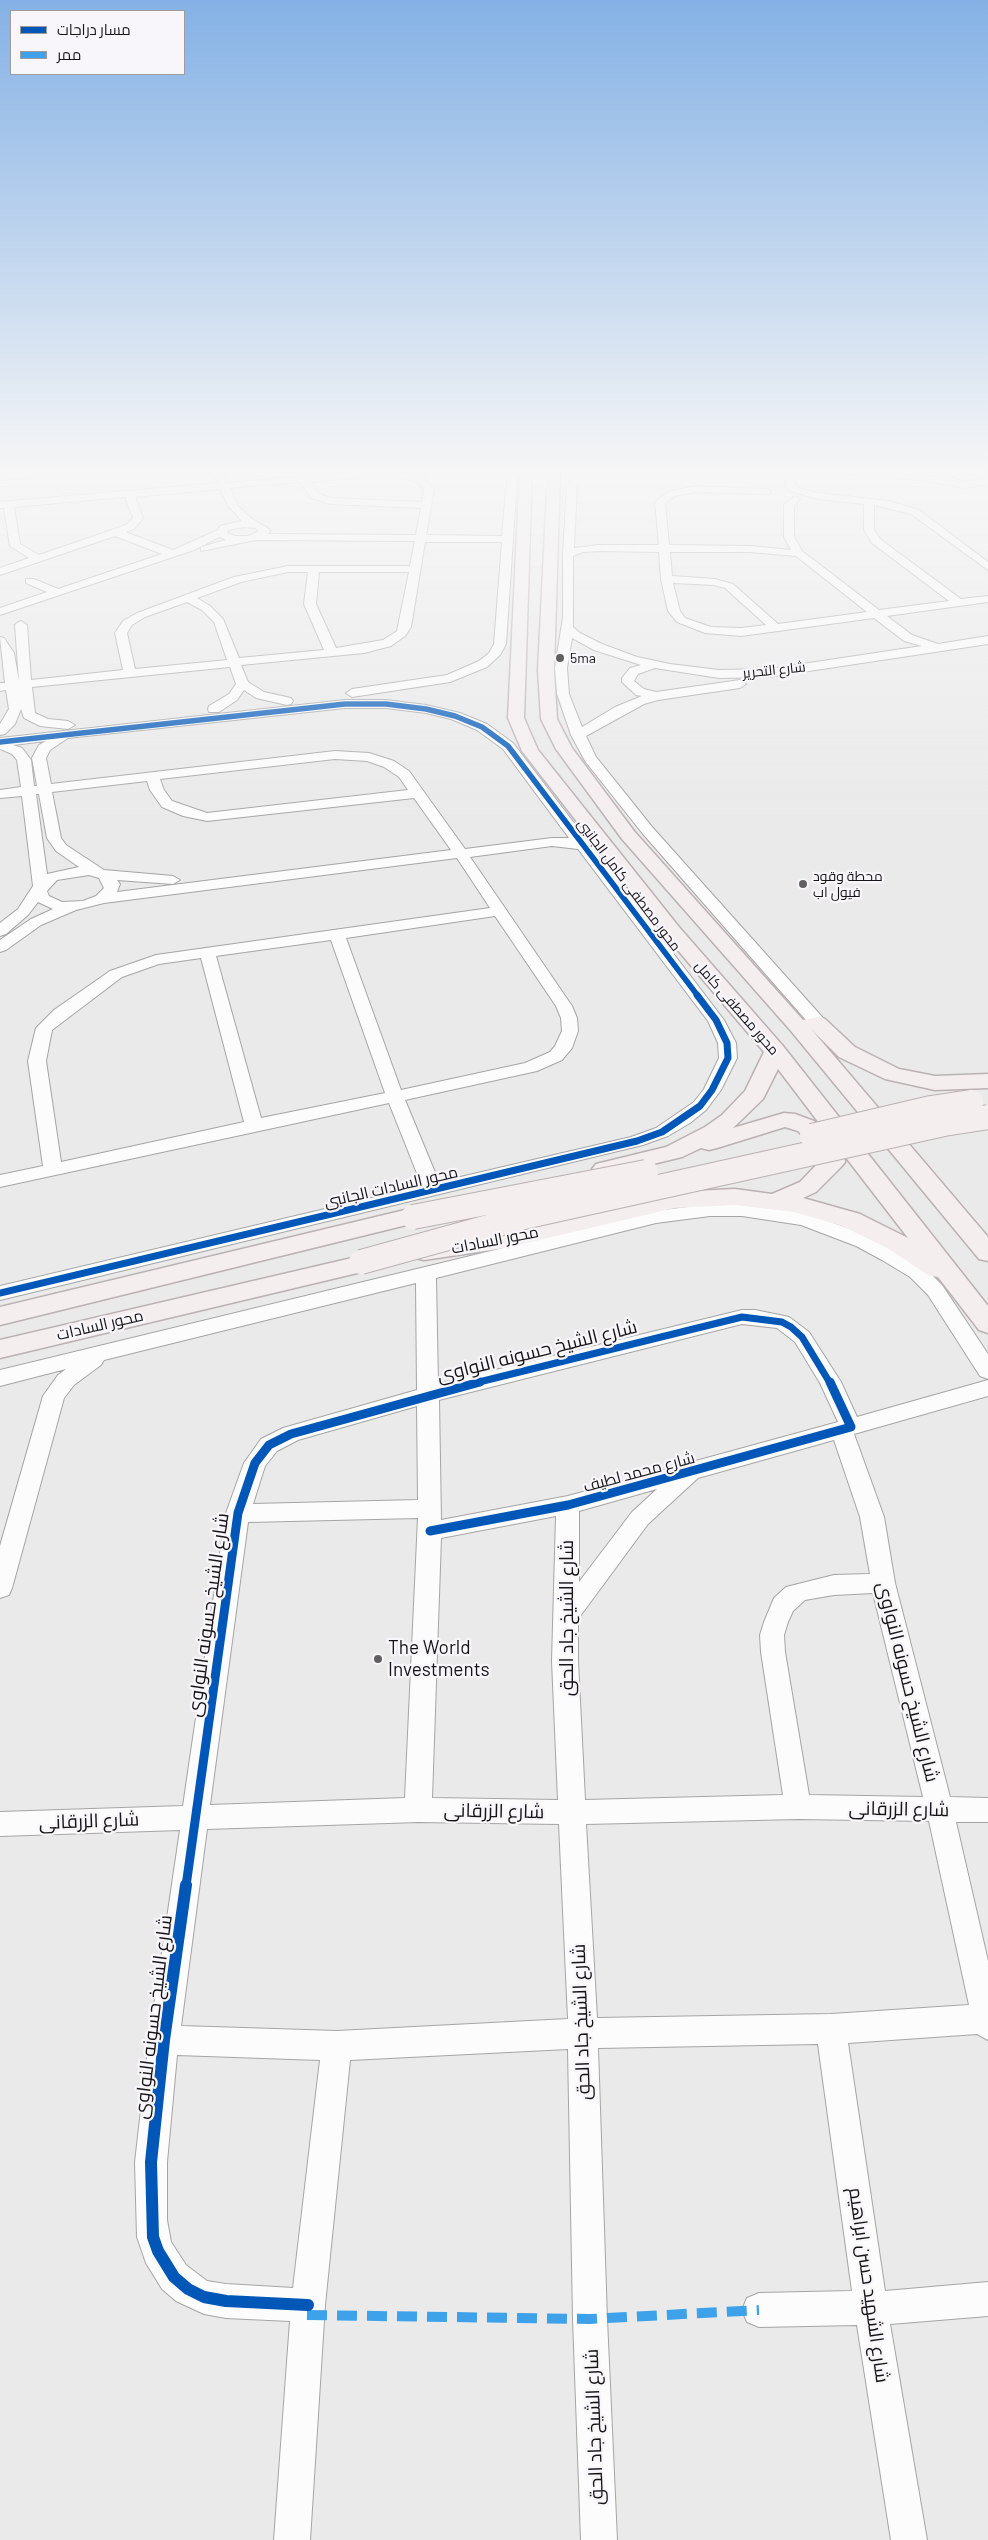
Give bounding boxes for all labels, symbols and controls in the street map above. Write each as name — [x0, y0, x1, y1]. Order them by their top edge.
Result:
legend — [10, 10, 185, 75]
text: مسار دراجات — [57, 20, 131, 38]
text: ممر — [57, 45, 81, 63]
place label: 5ma — [570, 650, 596, 666]
marker: 5ma — [554, 652, 566, 664]
street label: شارع التحرير — [742, 658, 806, 682]
street label: محور مصطفى كامل الجانبى — [574, 815, 684, 955]
place label: محطة وقود فيول اب — [813, 868, 883, 900]
marker: محطة وقود فيول اب — [797, 878, 809, 890]
street label: محور مصطفى كامل — [692, 958, 782, 1058]
street label: محور السادات الجانبى — [322, 1162, 460, 1212]
street label: محور السادات — [450, 1222, 540, 1258]
street label: محور السادات — [55, 1306, 145, 1344]
street label: شارع الشيخ حسونه النواوى — [434, 1315, 640, 1387]
street label: شارع محمد لطيف — [581, 1448, 697, 1496]
street label: شارع الشيخ حسونه النواوى — [182, 1512, 234, 1718]
street label: شارع الشيخ جاد الحق — [556, 1540, 578, 1696]
street label: شارع الشيخ حسونه النواوى — [872, 1579, 944, 1785]
place label: The World Investments — [388, 1637, 490, 1681]
marker: The World Investments — [372, 1653, 384, 1665]
street label: شارع الزرقانى — [848, 1797, 950, 1821]
street label: شارع الزرقانى — [443, 1799, 545, 1823]
street label: شارع الزرقانى — [38, 1808, 140, 1834]
street label: شارع الشيخ حسونه النواوى — [129, 1914, 177, 2120]
street label: شارع الشيخ جاد الحق — [567, 1943, 595, 2101]
street label: شارع الشهيد حسن ابراهيم — [844, 2186, 894, 2384]
street label: شارع الشيخ جاد الحق — [580, 2348, 608, 2506]

